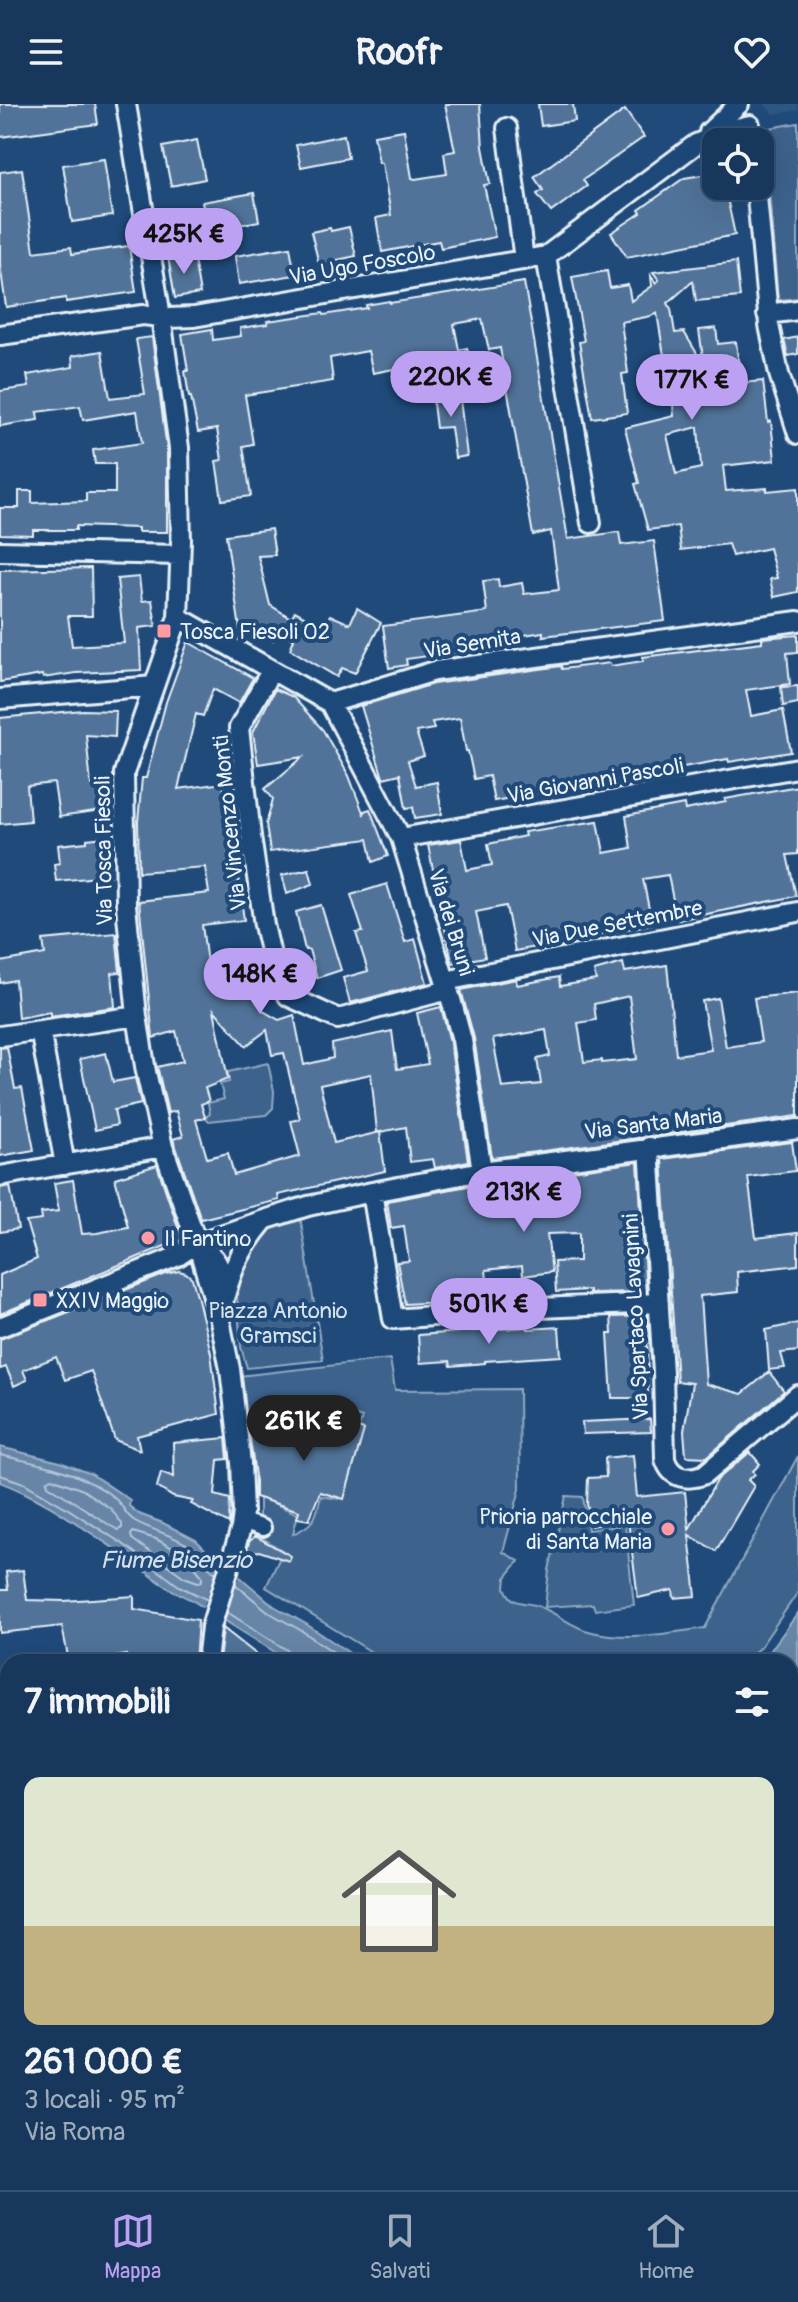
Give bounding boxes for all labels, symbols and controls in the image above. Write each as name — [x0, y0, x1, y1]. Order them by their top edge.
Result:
icon: menu — [24, 30, 68, 74]
text: Roofr — [356, 30, 442, 75]
icon: heart — [730, 30, 774, 74]
map controls — [702, 128, 774, 200]
button: locate — [702, 128, 774, 200]
pin: 425K € — [119, 208, 249, 276]
text: 425K € — [143, 218, 225, 250]
street label: Via Ugo Foscolo — [287, 238, 438, 292]
pin: 220K € — [386, 351, 516, 419]
pin: 177K € — [627, 354, 757, 422]
text: 220K € — [408, 361, 494, 393]
text: 177K € — [654, 364, 730, 396]
place label: Tosca Fiesoli 02 — [180, 618, 330, 646]
marker: Tosca Fiesoli 02 — [155, 622, 173, 640]
street label: Via Semita — [422, 622, 523, 665]
street label: Via Vincenzo Monti — [207, 734, 253, 912]
street label: Via Giovanni Pascoli — [505, 752, 686, 810]
street label: Via Tosca Fiesoli — [89, 776, 119, 926]
street label: Via dei Bruni — [422, 865, 481, 979]
street label: Via Due Settembre — [530, 894, 705, 954]
pin: 148K € — [195, 948, 325, 1016]
text: 148K € — [222, 958, 298, 990]
street label: Via Santa Maria — [583, 1102, 724, 1146]
pin: 213K € — [459, 1166, 589, 1234]
text: 213K € — [485, 1176, 563, 1208]
street label: Via Spartaco Lavagnini — [617, 1213, 655, 1421]
place label: Il Fantino — [164, 1225, 251, 1253]
marker: Il Fantino — [139, 1229, 157, 1247]
pin: 501K € — [424, 1278, 554, 1346]
place label: XXIV Maggio — [56, 1287, 169, 1315]
text: 501K € — [449, 1288, 529, 1320]
marker: XXIV Maggio — [31, 1291, 49, 1309]
park label: Piazza Antonio Gramsci — [208, 1297, 348, 1350]
pin: 261K € — [239, 1395, 369, 1463]
text: 261K € — [265, 1405, 343, 1437]
place label: Prioria parrocchiale di Santa Maria — [479, 1503, 652, 1556]
marker: Prioria parrocchiale di Santa Maria — [659, 1520, 677, 1538]
water label: Fiume Bisenzio — [100, 1546, 254, 1575]
icon: filters — [730, 1680, 774, 1724]
text: 7 immobili — [24, 1681, 170, 1724]
icon: home — [327, 1829, 471, 1973]
text: 261 000 € — [24, 2041, 183, 2084]
text: 3 locali · 95 m² — [24, 2084, 185, 2116]
text: Via Roma — [24, 2116, 125, 2148]
tab: Mappa — [104, 2209, 161, 2285]
tab: Salvati — [370, 2209, 430, 2285]
tab: Home — [638, 2209, 694, 2285]

